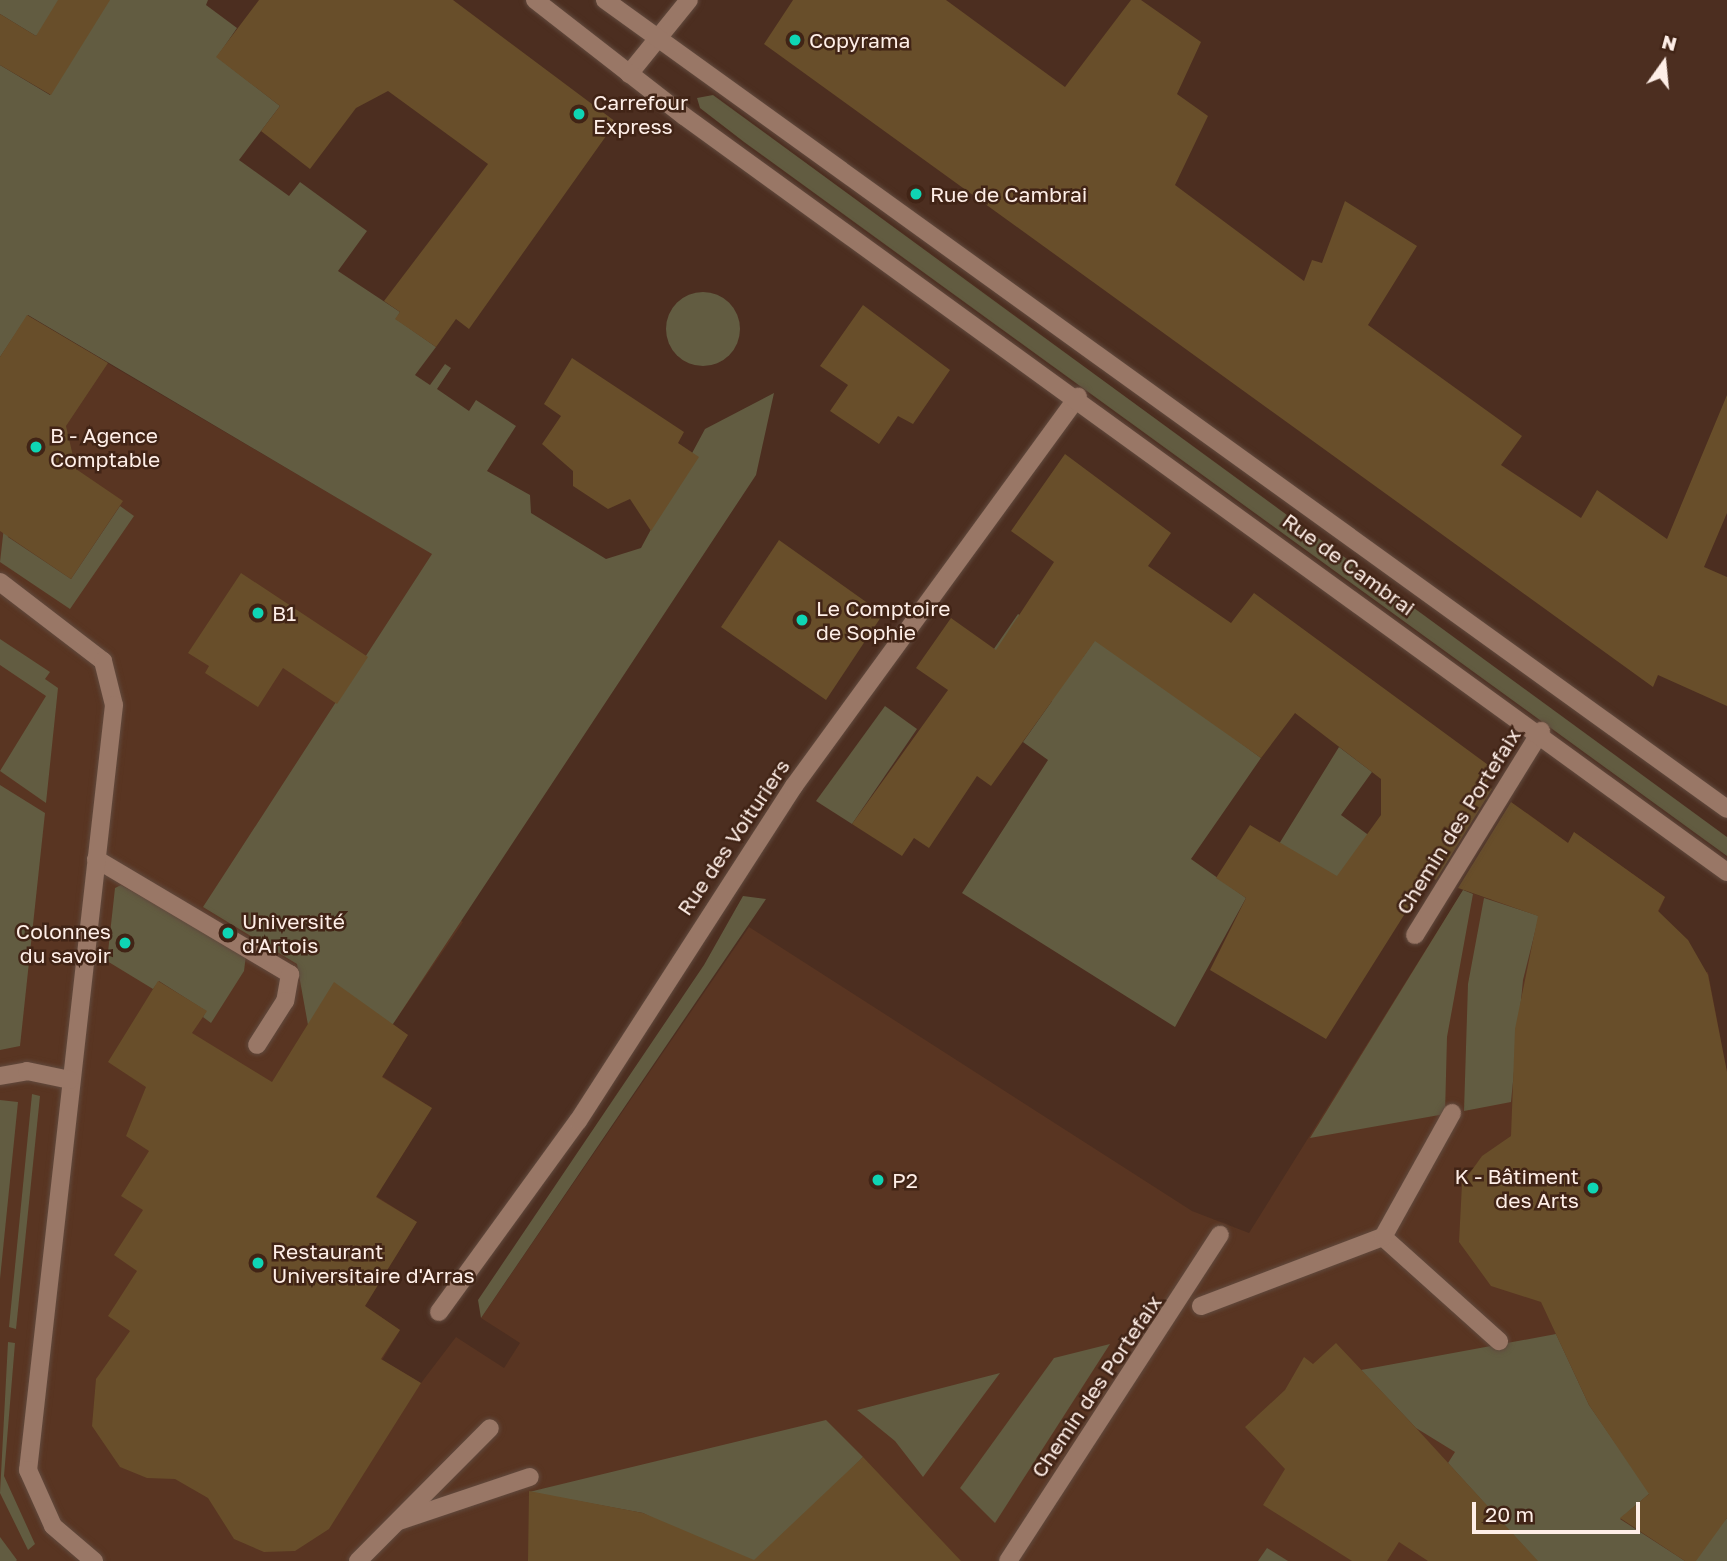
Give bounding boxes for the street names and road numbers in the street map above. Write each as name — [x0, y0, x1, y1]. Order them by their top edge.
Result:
street label: Rue de Cambrai — [1278, 508, 1420, 620]
street label: Chemin des Portefaix — [1390, 723, 1526, 919]
street label: Rue des Voituriers — [671, 754, 795, 920]
street label: Chemin des Portefaix — [1026, 1290, 1166, 1482]

